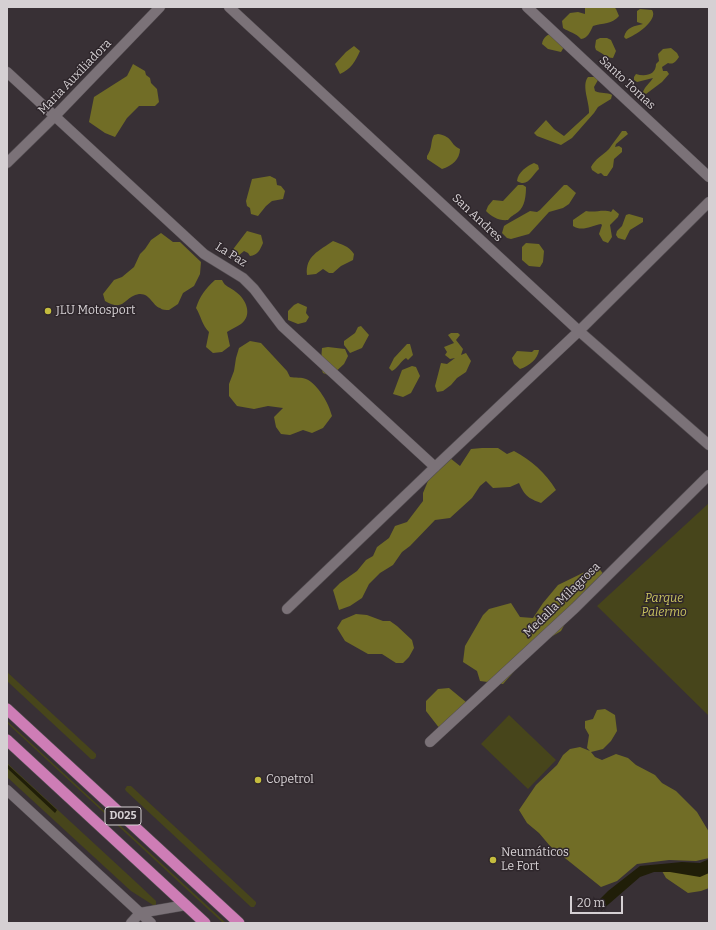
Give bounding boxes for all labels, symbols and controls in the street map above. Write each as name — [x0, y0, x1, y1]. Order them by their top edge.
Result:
street label: Maria Auxiliadora — [35, 36, 115, 118]
street label: Santo Tomas — [596, 53, 658, 113]
street label: San Andres — [449, 191, 505, 245]
street label: La Paz — [213, 240, 249, 270]
place label: JLU Motosport — [56, 304, 135, 318]
marker: JLU Motosport — [43, 306, 53, 316]
street label: Medalla Milagrosa — [521, 560, 603, 640]
park label: Parque Palermo — [641, 592, 687, 620]
place label: Copetrol — [266, 773, 314, 787]
marker: Copetrol — [253, 775, 263, 785]
road number: D025 — [105, 807, 141, 825]
place label: Neumáticos Le Fort — [501, 846, 569, 874]
marker: Neumáticos Le Fort — [488, 855, 498, 865]
scale bar — [572, 888, 625, 914]
text: 20 m — [577, 896, 605, 910]

